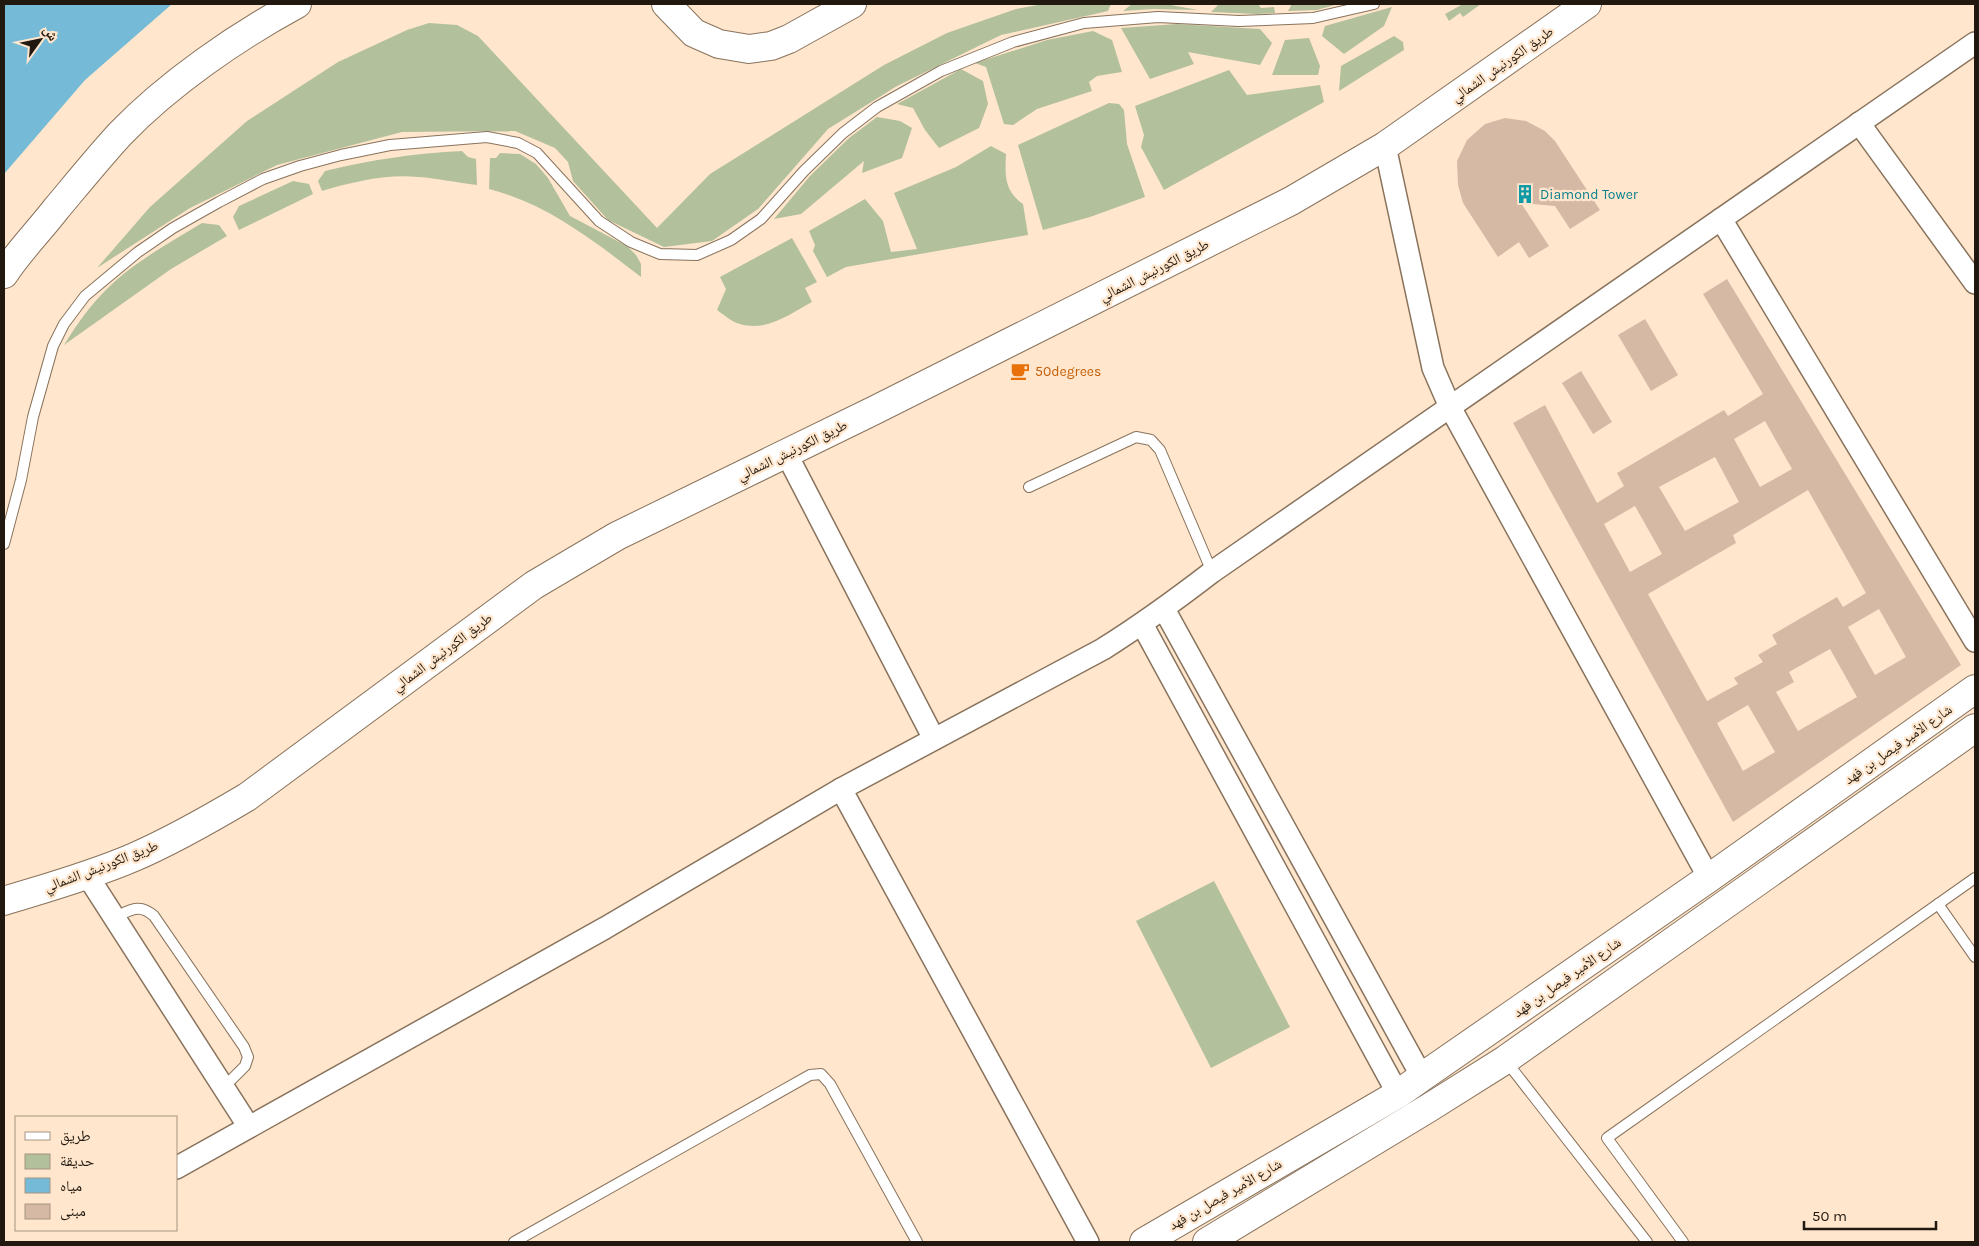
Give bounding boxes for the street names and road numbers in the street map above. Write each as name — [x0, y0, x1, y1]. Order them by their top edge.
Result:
street label: طريق الكورنيش الشمالي — [1448, 23, 1558, 108]
street label: طريق الكورنيش الشمالي — [1097, 235, 1213, 308]
street label: طريق الكورنيش الشمالي — [734, 416, 851, 487]
street label: طريق الكورنيش الشمالي — [389, 609, 497, 698]
street label: شارع الأمير فيصل بن فهد — [1841, 701, 1956, 789]
street label: طريق الكورنيش الشمالي — [42, 837, 161, 898]
street label: شارع الأمير فيصل بن فهد — [1510, 934, 1625, 1022]
street label: شارع الأمير فيصل بن فهد — [1166, 1155, 1285, 1235]

